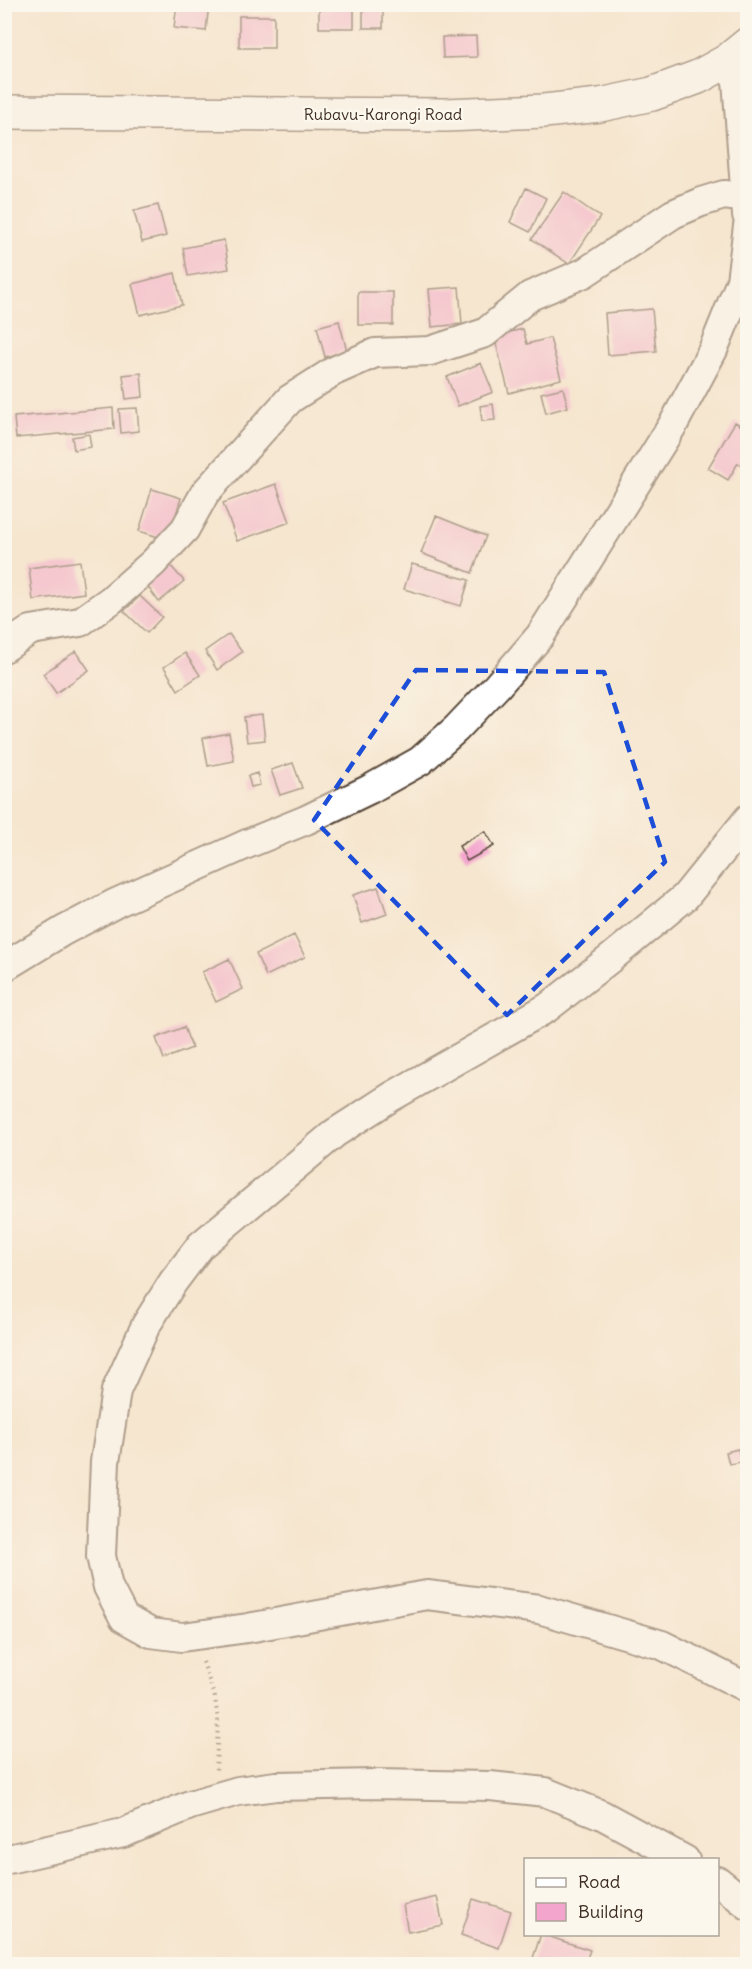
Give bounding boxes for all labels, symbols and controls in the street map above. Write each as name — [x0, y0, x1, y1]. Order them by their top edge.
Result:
street label: Rubavu-Karongi Road — [304, 104, 462, 124]
legend — [524, 1858, 719, 1936]
text: Road — [578, 1870, 621, 1893]
text: Building — [578, 1900, 643, 1923]

